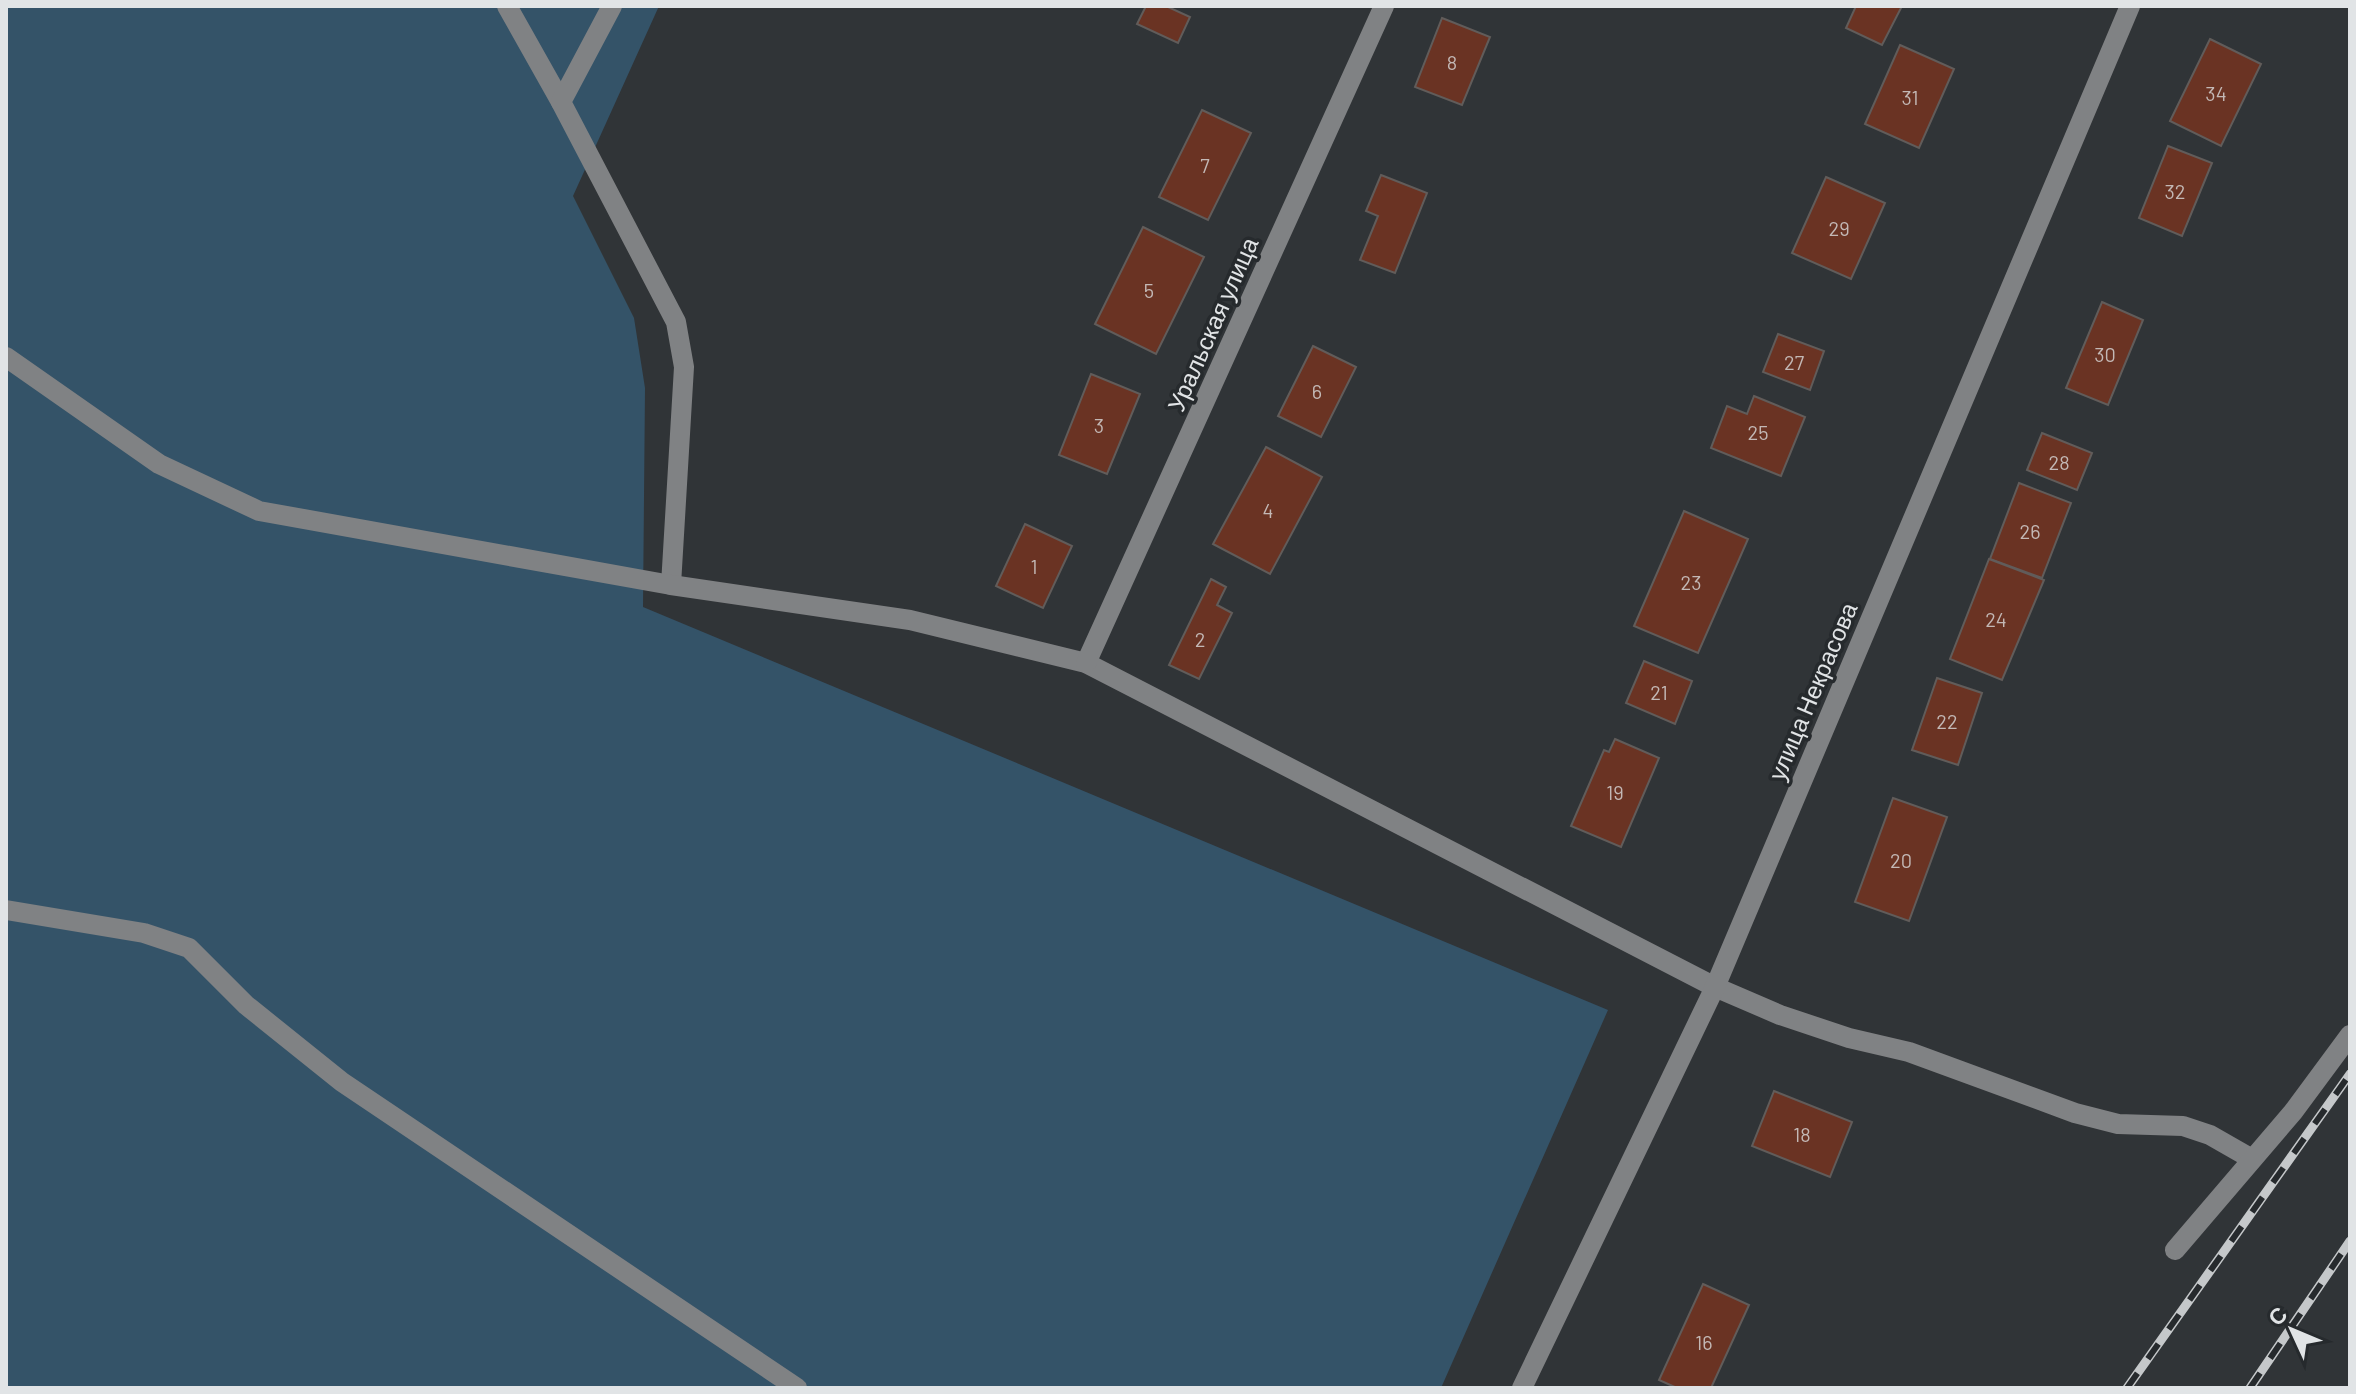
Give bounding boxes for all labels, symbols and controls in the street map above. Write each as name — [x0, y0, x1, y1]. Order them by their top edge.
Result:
house number: 8 — [1447, 50, 1457, 74]
house number: 34 — [2205, 81, 2227, 105]
house number: 31 — [1901, 85, 1919, 109]
house number: 7 — [1200, 153, 1210, 177]
house number: 32 — [2164, 179, 2186, 203]
house number: 29 — [1828, 216, 1850, 240]
street label: Уральская улица — [1161, 232, 1264, 416]
house number: 5 — [1144, 278, 1154, 302]
house number: 30 — [2094, 342, 2116, 366]
house number: 27 — [1784, 350, 1805, 374]
house number: 6 — [1312, 379, 1322, 403]
house number: 3 — [1094, 413, 1104, 437]
house number: 25 — [1748, 420, 1769, 444]
house number: 28 — [2048, 450, 2070, 474]
house number: 4 — [1262, 498, 1274, 522]
house number: 26 — [2019, 519, 2041, 543]
house number: 1 — [1031, 554, 1038, 578]
house number: 23 — [1681, 570, 1701, 594]
street label: улица Некрасова — [1762, 597, 1863, 784]
house number: 24 — [1985, 607, 2007, 631]
house number: 2 — [1195, 627, 1205, 651]
house number: 21 — [1650, 680, 1668, 704]
house number: 22 — [1936, 709, 1958, 733]
house number: 19 — [1606, 780, 1624, 804]
house number: 20 — [1890, 848, 1912, 872]
house number: 18 — [1793, 1122, 1811, 1146]
north arrow — [2252, 1290, 2332, 1370]
text: С — [2262, 1301, 2292, 1330]
house number: 16 — [1695, 1330, 1713, 1354]

